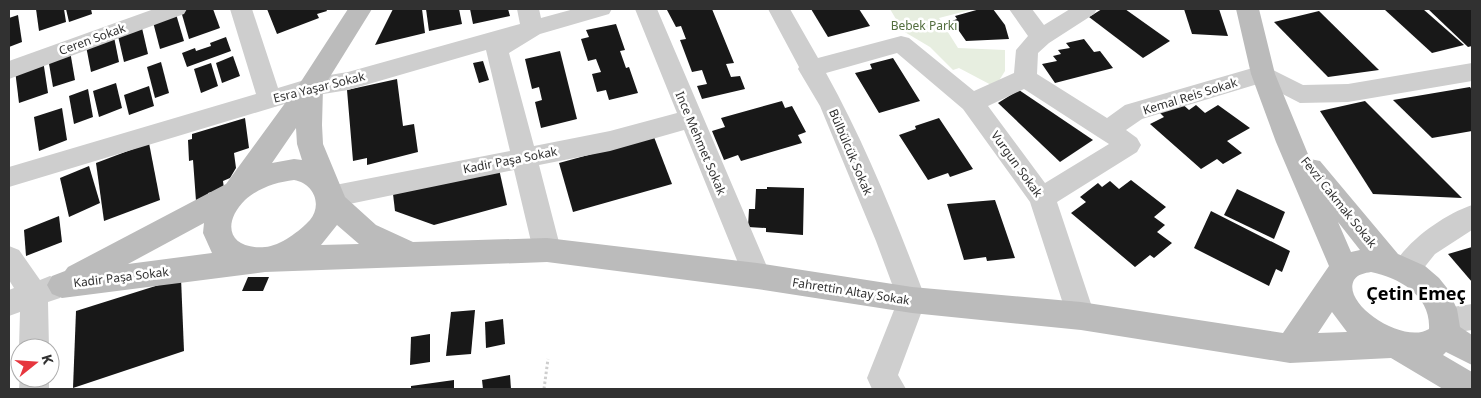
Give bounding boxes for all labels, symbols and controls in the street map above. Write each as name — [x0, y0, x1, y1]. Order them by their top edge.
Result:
park label: Bebek Parkı — [891, 17, 957, 34]
street label: Ceren Sokak — [56, 19, 128, 59]
street label: Esra Yaşar Sokak — [271, 67, 367, 107]
street label: Kemal Reis Sokak — [1141, 73, 1240, 118]
street label: Ince Mehmet Sokak — [671, 89, 731, 198]
street label: Bülbülcük Sokak — [825, 106, 877, 198]
street label: Vurgun Sokak — [987, 127, 1047, 201]
street label: Kadir Paşa Sokak — [461, 142, 559, 177]
street label: Fevzi Cakmak Sokak — [1297, 153, 1381, 251]
street label: Kadir Paşa Sokak — [72, 263, 170, 291]
street label: Fahrettin Altay Sokak — [791, 273, 911, 309]
district label: Çetin Emeç — [1366, 281, 1466, 305]
north arrow — [10, 338, 60, 388]
text: K — [37, 352, 59, 367]

